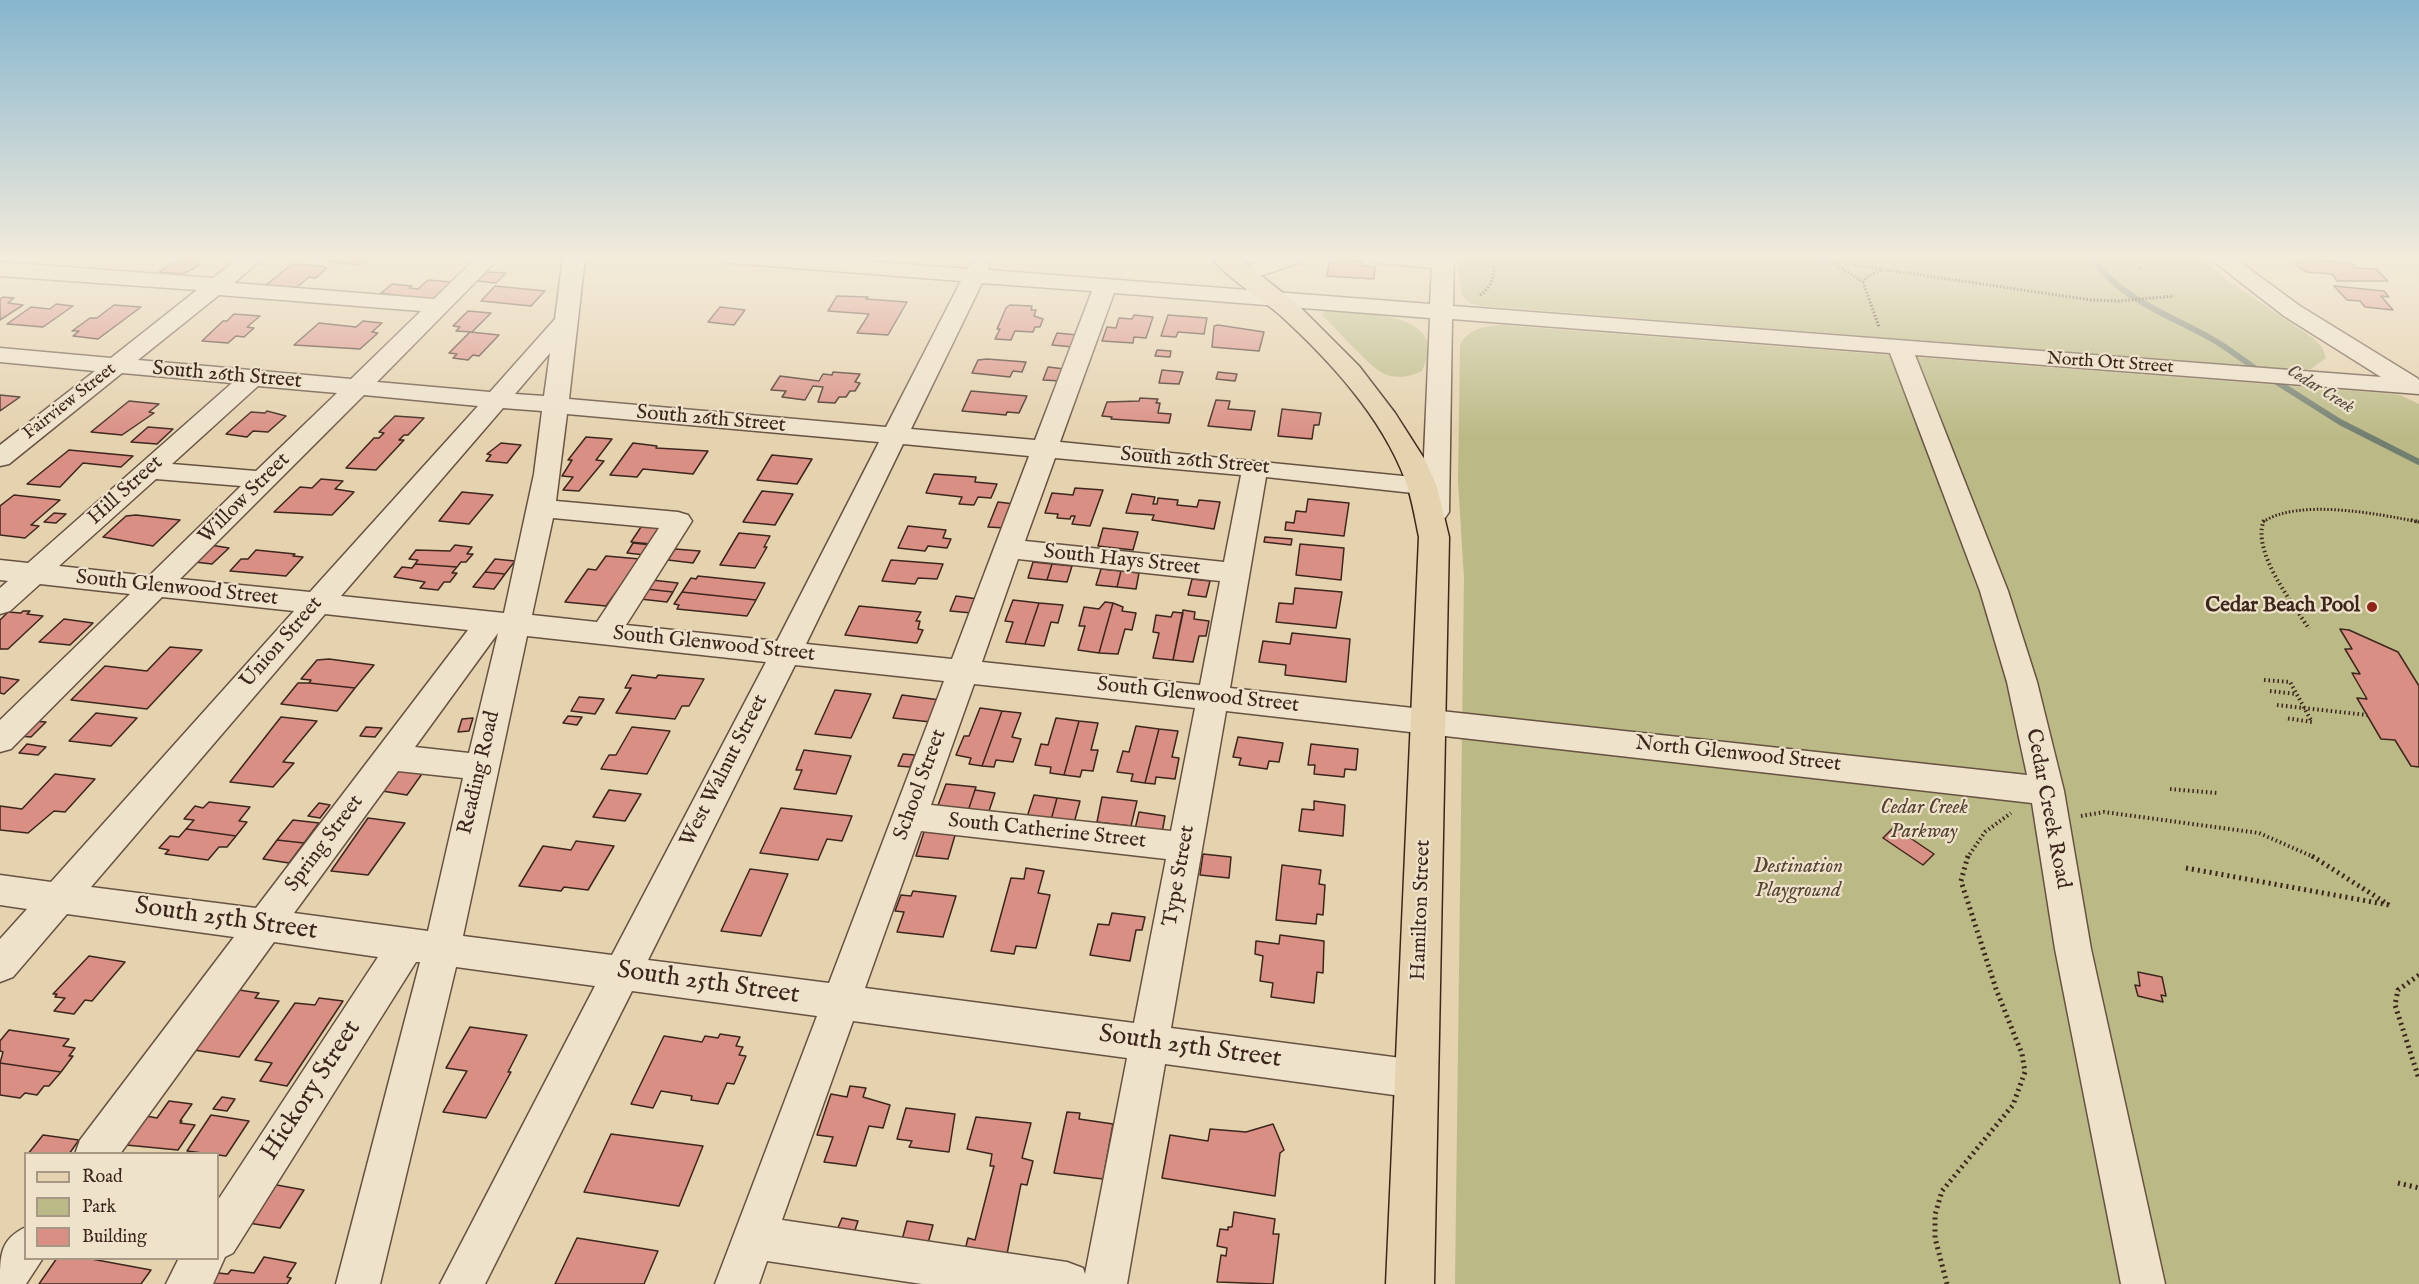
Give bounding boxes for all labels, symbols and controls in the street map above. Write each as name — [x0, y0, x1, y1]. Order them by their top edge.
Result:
street label: North Ott Street — [2046, 349, 2174, 379]
street label: South 26th Street — [151, 357, 303, 395]
street label: Fairview Street — [19, 359, 121, 445]
water label: Cedar Creek — [2282, 361, 2358, 419]
street label: South 26th Street — [635, 401, 787, 439]
street label: South 26th Street — [1119, 443, 1271, 481]
street label: Willow Street — [194, 448, 296, 550]
street label: Hill Street — [83, 451, 169, 531]
street label: South Hays Street — [1042, 540, 1202, 582]
street label: South Glenwood Street — [75, 566, 279, 612]
street label: Union Street — [235, 592, 329, 694]
place label: Cedar Beach Pool — [2205, 594, 2360, 620]
marker: Cedar Beach Pool — [2365, 600, 2379, 614]
street label: South Glenwood Street — [612, 622, 816, 668]
street label: South Glenwood Street — [1096, 673, 1300, 719]
street label: West Walnut Street — [676, 691, 774, 851]
street label: Reading Road — [454, 709, 506, 837]
street label: School Street — [889, 726, 953, 844]
street label: Cedar Creek Road — [2019, 727, 2075, 891]
street label: North Glenwood Street — [1634, 732, 1842, 778]
street label: Spring Street — [280, 791, 370, 897]
park label: Cedar Creek Parkway — [1880, 796, 1968, 846]
street label: South Catherine Street — [947, 809, 1147, 855]
street label: Type Street — [1159, 823, 1201, 929]
street label: Hamilton Street — [1407, 839, 1437, 981]
park label: Destination Playground — [1753, 855, 1843, 905]
street label: South 25th Street — [133, 892, 319, 948]
street label: South 25th Street — [615, 956, 801, 1012]
street label: Hickory Street — [255, 1015, 369, 1167]
street label: South 25th Street — [1097, 1020, 1283, 1076]
legend — [24, 1152, 219, 1260]
text: Road — [82, 1166, 123, 1189]
text: Park — [82, 1196, 116, 1219]
text: Building — [82, 1226, 147, 1249]

